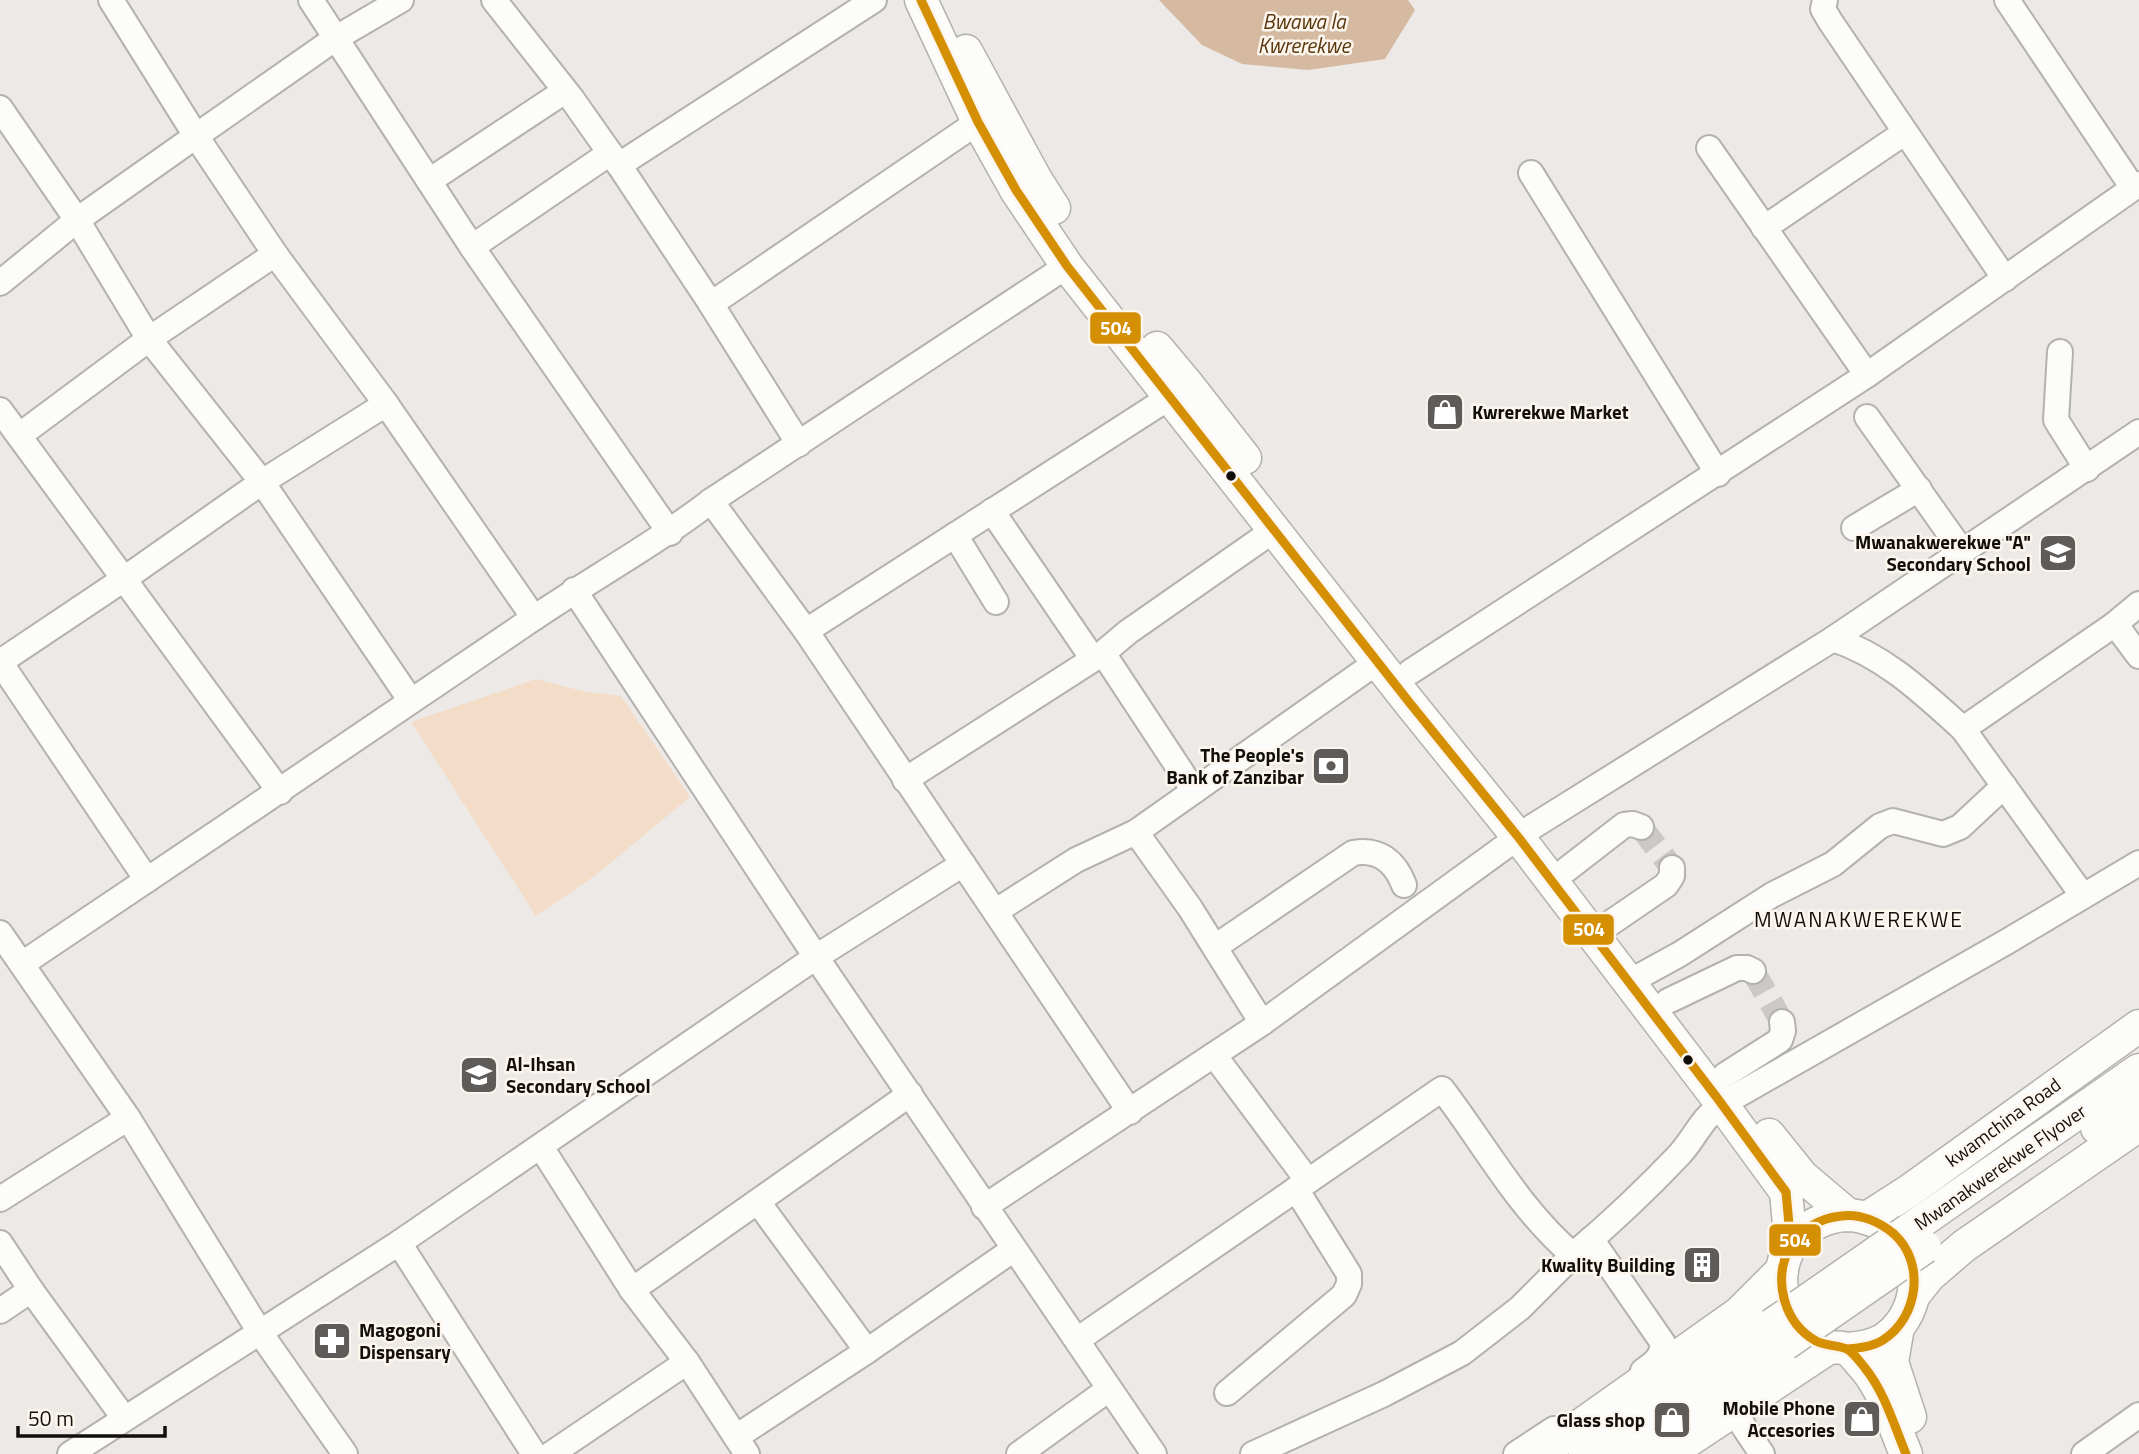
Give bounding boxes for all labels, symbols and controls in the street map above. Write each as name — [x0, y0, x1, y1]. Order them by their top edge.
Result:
water label: Bwawa la Kwrerekwe — [1258, 5, 1351, 61]
line badge: 504 — [1089, 311, 1142, 345]
text: 504 — [1100, 313, 1132, 342]
shop icon: Kwrerekwe Market — [1424, 391, 1466, 433]
place label: Kwrerekwe Market — [1472, 397, 1629, 426]
unlabelled marker — [1224, 469, 1238, 483]
place label: Mwanakwerekwe "A" Secondary School — [1855, 527, 2031, 578]
school or university icon: Mwanakwerekwe "A" Secondary School — [2037, 532, 2079, 574]
place label: The People's Bank of Zanzibar — [1166, 740, 1304, 791]
bank icon: The People's Bank of Zanzibar — [1310, 745, 1352, 787]
district label: MWANAKWEREKWE — [1754, 903, 1964, 935]
line badge: 504 — [1562, 913, 1615, 946]
text: 504 — [1573, 914, 1605, 943]
place label: Al-Ihsan Secondary School — [506, 1049, 651, 1100]
unlabelled marker — [1681, 1053, 1695, 1067]
school or university icon: Al-Ihsan Secondary School — [458, 1054, 500, 1096]
street label: kwamchina Road — [1939, 1070, 2066, 1173]
street label: Mwanakwerekwe Flyover — [1908, 1096, 2092, 1237]
line badge: 504 — [1768, 1223, 1822, 1257]
text: 504 — [1779, 1225, 1811, 1254]
building icon: Kwality Building — [1681, 1244, 1723, 1286]
place label: Kwality Building — [1541, 1250, 1675, 1279]
place label: Magogoni Dispensary — [359, 1315, 451, 1366]
pharmacy icon: Magogoni Dispensary — [311, 1320, 353, 1362]
place label: Mobile Phone Accesories — [1722, 1393, 1835, 1444]
scale bar — [18, 1394, 164, 1438]
shop icon: Mobile Phone Accesories — [1841, 1398, 1883, 1440]
shop icon: Glass shop — [1651, 1399, 1693, 1441]
text: 50 m — [28, 1402, 74, 1434]
place label: Glass shop — [1557, 1405, 1645, 1434]

